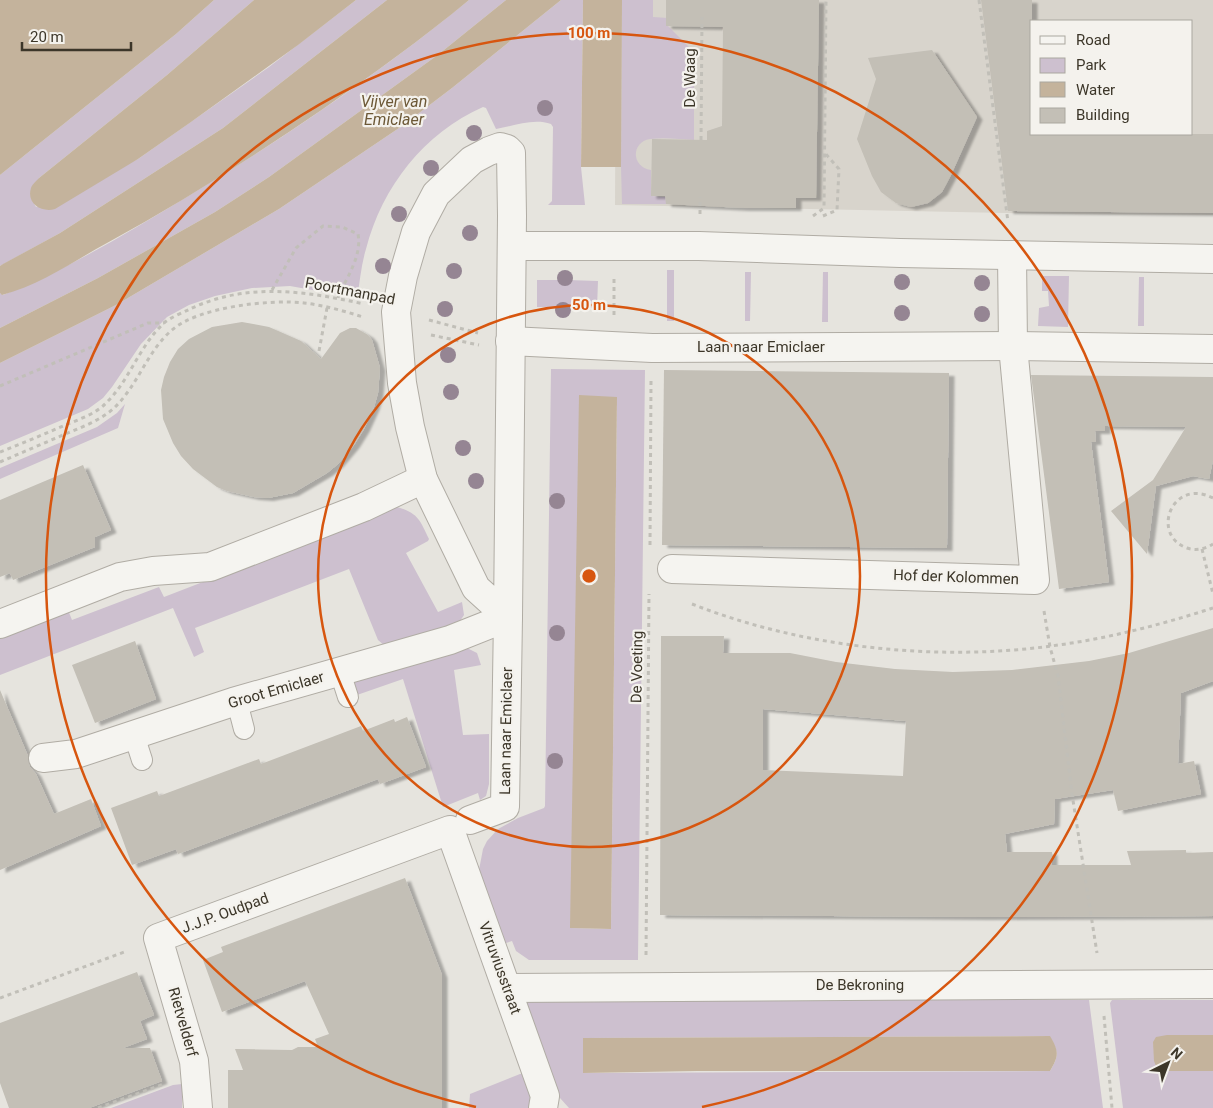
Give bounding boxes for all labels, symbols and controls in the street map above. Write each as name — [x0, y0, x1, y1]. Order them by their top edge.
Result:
scale bar — [22, 20, 131, 52]
legend — [1030, 20, 1193, 135]
text: 100 m — [568, 24, 610, 42]
text: 20 m — [30, 28, 64, 46]
text: Road — [1076, 31, 1110, 49]
street label: De Waag — [681, 48, 699, 108]
text: Park — [1076, 56, 1107, 74]
text: Water — [1076, 81, 1115, 99]
water label: Vijver van Emiclaer — [361, 92, 427, 129]
text: Building — [1076, 106, 1130, 124]
street label: Poortmanpad — [303, 273, 397, 309]
text: 50 m — [572, 296, 606, 314]
street label: Laan naar Emiclaer — [697, 338, 825, 356]
street label: Hof der Kolommen — [893, 566, 1019, 588]
centre of rings — [580, 567, 598, 585]
street label: De Voeting — [627, 631, 647, 703]
street label: Laan naar Emiclaer — [496, 667, 516, 795]
street label: Groot Emiclaer — [226, 668, 326, 712]
street label: J.J.P. Oudpad — [179, 889, 271, 937]
street label: Vitruviusstraat — [475, 919, 525, 1017]
street label: De Bekroning — [816, 976, 904, 994]
street label: Rietvelderf — [165, 985, 202, 1060]
north arrow — [1143, 1038, 1193, 1088]
text: N — [1168, 1044, 1186, 1063]

